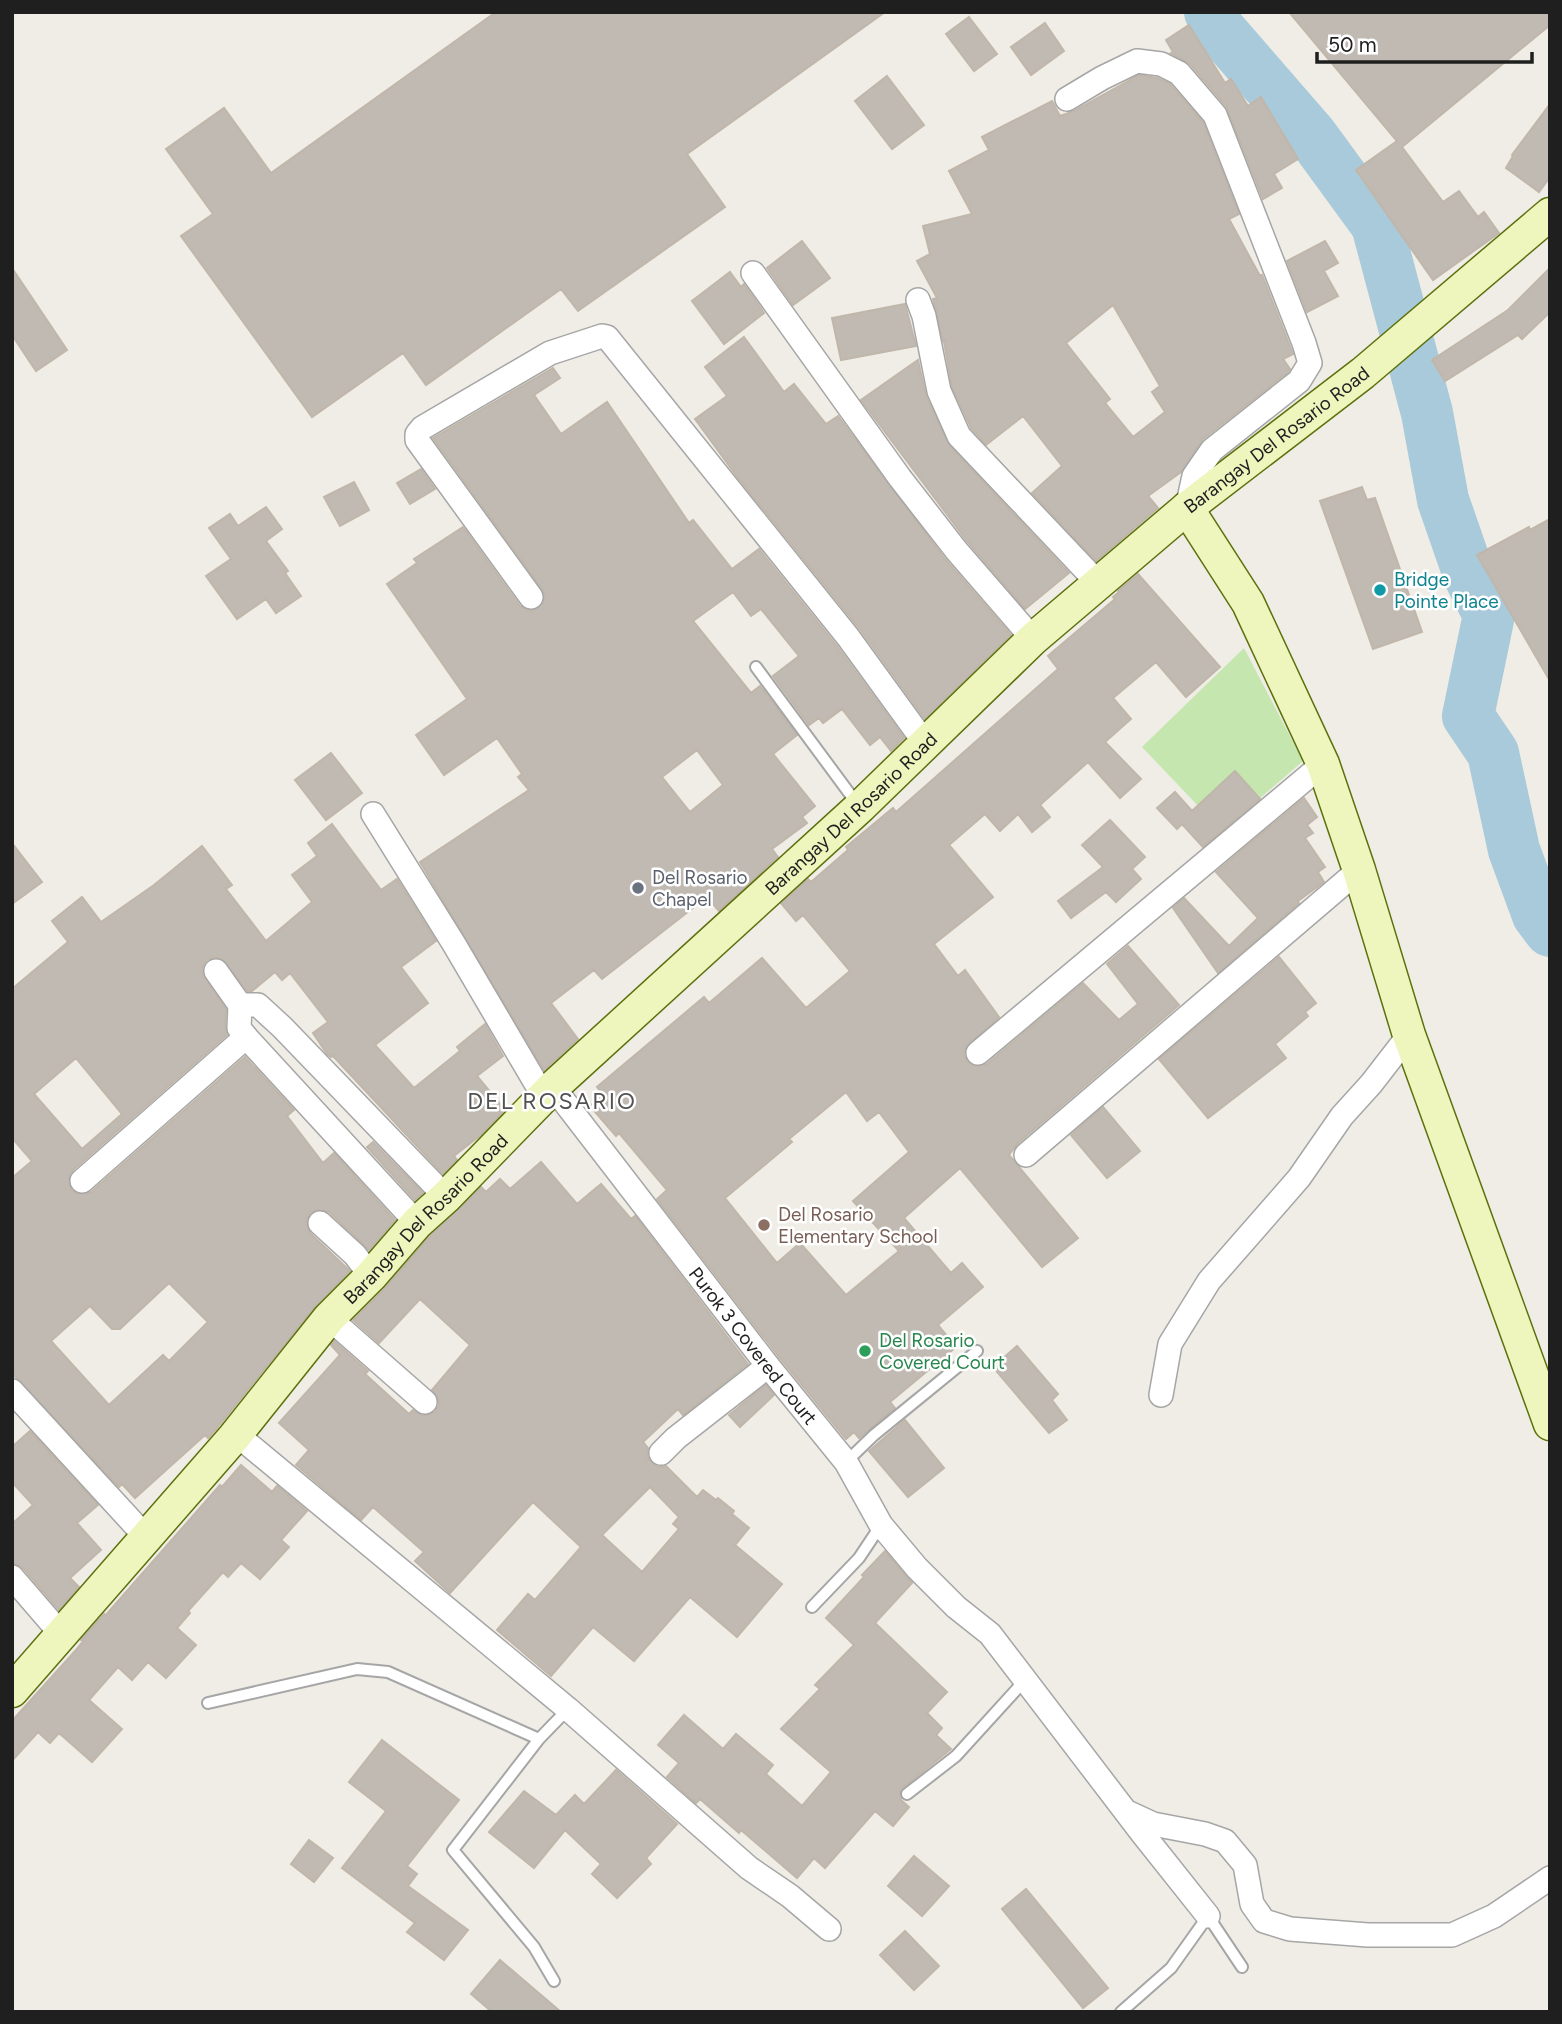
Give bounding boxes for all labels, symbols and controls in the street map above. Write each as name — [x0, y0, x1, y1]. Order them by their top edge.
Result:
scale bar — [1317, 21, 1532, 65]
text: 50 m — [1328, 32, 1377, 57]
street label: Barangay Del Rosario Road — [1179, 361, 1374, 518]
place label: Bridge Pointe Place — [1394, 568, 1499, 613]
marker: Bridge Pointe Place — [1372, 582, 1388, 598]
street label: Barangay Del Rosario Road — [760, 727, 942, 900]
place label: Del Rosario Chapel — [652, 866, 748, 911]
marker: Del Rosario Chapel — [630, 880, 646, 896]
district label: DEL ROSARIO — [467, 1087, 637, 1115]
street label: Barangay Del Rosario Road — [338, 1129, 513, 1309]
place label: Del Rosario Elementary School — [778, 1203, 938, 1248]
marker: Del Rosario Elementary School — [756, 1217, 772, 1233]
street label: Purok 3 Covered Court — [684, 1262, 822, 1429]
place label: Del Rosario Covered Court — [879, 1329, 1005, 1374]
marker: Del Rosario Covered Court — [857, 1343, 873, 1359]

